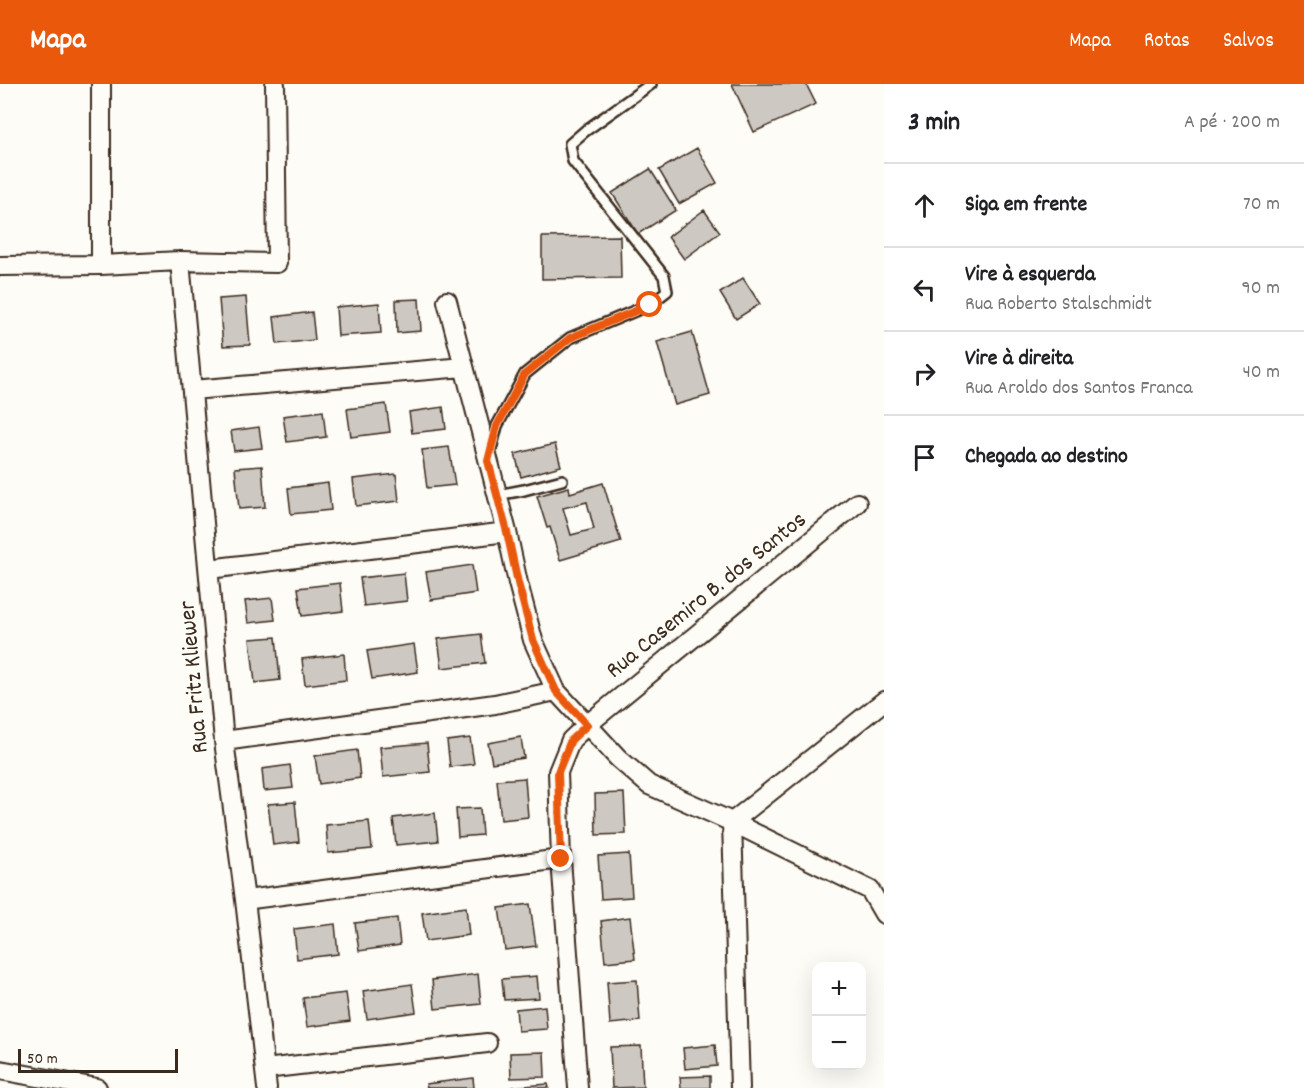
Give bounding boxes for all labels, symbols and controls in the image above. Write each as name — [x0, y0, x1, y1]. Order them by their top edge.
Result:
text: Mapa — [30, 22, 86, 62]
text: Mapa — [1069, 27, 1111, 57]
text: Rotas — [1144, 27, 1190, 57]
text: Salvos — [1223, 27, 1274, 57]
text: 3 min — [908, 105, 960, 142]
text: A pé · 200 m — [1184, 109, 1280, 137]
icon: ahead — [908, 189, 941, 222]
text: Siga em frente — [965, 190, 1087, 221]
text: 70 m — [1243, 191, 1280, 219]
text: Vire à esquerda — [965, 260, 1095, 291]
icon: left — [908, 273, 941, 306]
text: 90 m — [1242, 275, 1280, 303]
route start — [636, 291, 662, 317]
text: Rua Roberto Stalschmidt — [965, 291, 1152, 319]
text: Vire à direita — [965, 344, 1073, 375]
icon: right — [908, 357, 941, 390]
text: 40 m — [1242, 359, 1280, 387]
text: Rua Aroldo dos Santos Franca — [965, 375, 1193, 403]
icon: arrive — [908, 441, 941, 474]
text: Chegada ao destino — [965, 442, 1128, 473]
street label: Rua Casemiro B. dos Santos — [599, 504, 815, 688]
street label: Rua Fritz Kliewer — [171, 599, 219, 755]
route end — [547, 845, 573, 871]
map controls — [812, 962, 866, 1070]
button: + — [812, 962, 866, 1016]
button: − — [812, 1016, 866, 1070]
scale bar — [18, 1046, 178, 1074]
text: 50 m — [27, 1048, 58, 1071]

